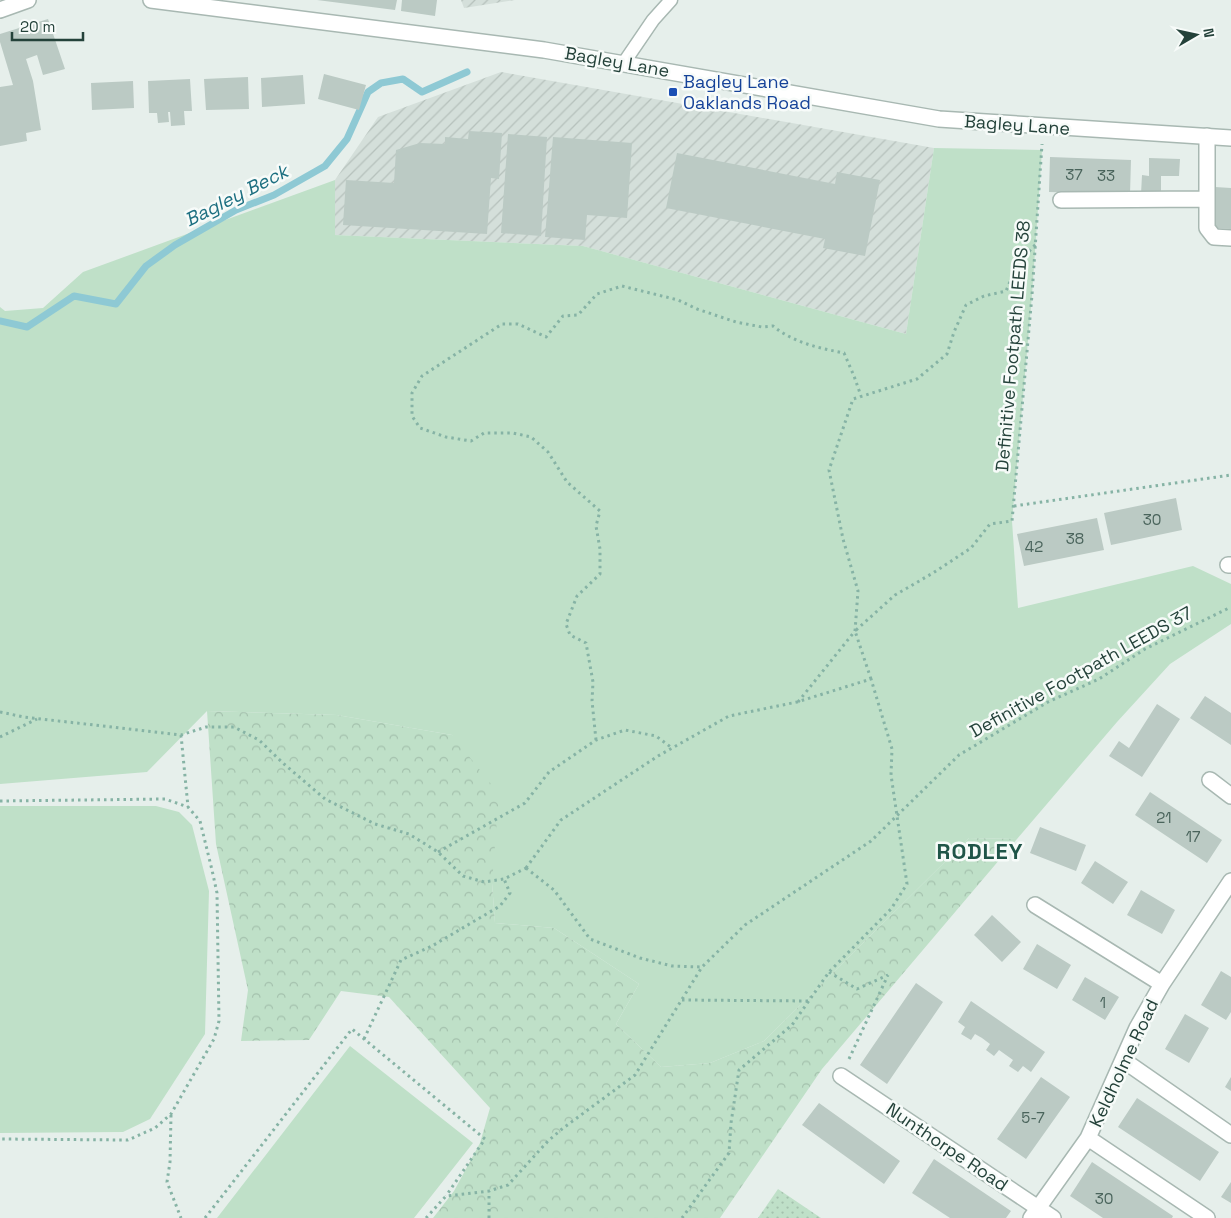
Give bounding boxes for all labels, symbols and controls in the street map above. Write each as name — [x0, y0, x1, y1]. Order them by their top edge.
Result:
scale bar — [12, 10, 84, 42]
north arrow — [1171, 10, 1221, 60]
text: 20 m — [20, 17, 55, 36]
text: N — [1199, 27, 1218, 39]
street label: Bagley Lane — [563, 41, 671, 82]
place label: Bagley Lane Oaklands Road — [683, 70, 811, 114]
marker: Bagley Lane Oaklands Road — [667, 86, 679, 98]
street label: Bagley Lane — [963, 109, 1071, 140]
water label: Bagley Beck — [180, 157, 295, 232]
house number: 37 — [1065, 165, 1083, 184]
house number: 33 — [1097, 166, 1115, 185]
street label: Definitive Footpath LEEDS 38 — [990, 220, 1035, 472]
house number: 30 — [1143, 510, 1161, 529]
house number: 38 — [1066, 529, 1084, 548]
house number: 42 — [1025, 537, 1043, 556]
street label: Definitive Footpath LEEDS 37 — [966, 601, 1196, 742]
house number: 21 — [1156, 808, 1172, 827]
house number: 17 — [1186, 827, 1200, 846]
district label: RODLEY — [937, 837, 1023, 865]
house number: 1 — [1100, 993, 1106, 1012]
street label: Keldholme Road — [1084, 995, 1163, 1131]
street label: Nunthorpe Road — [882, 1097, 1013, 1196]
house number: 5-7 — [1021, 1108, 1045, 1127]
house number: 30 — [1095, 1189, 1113, 1208]

